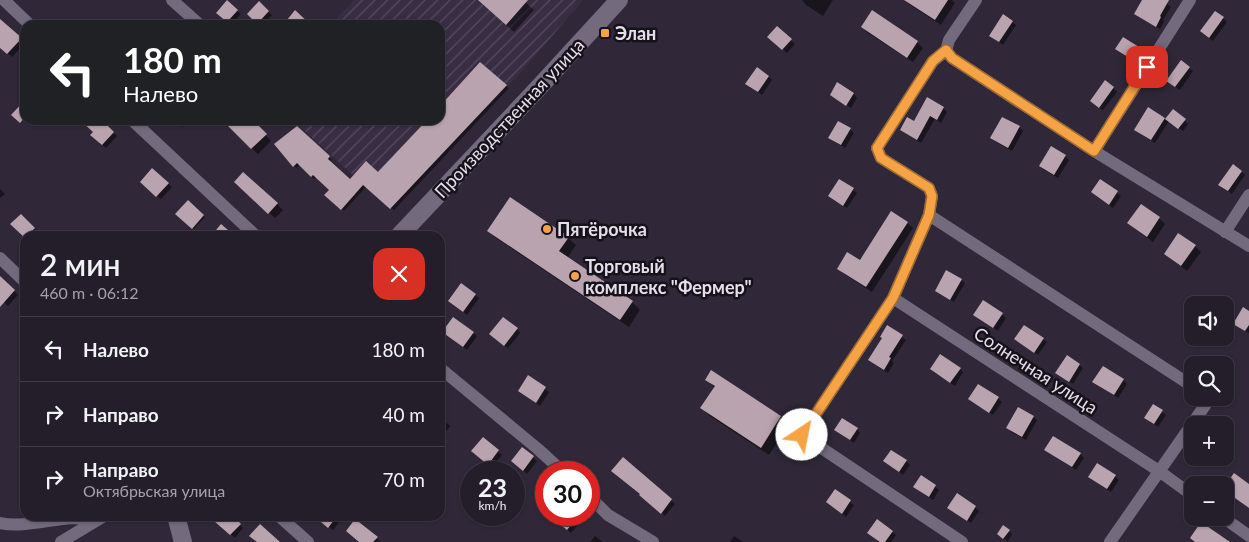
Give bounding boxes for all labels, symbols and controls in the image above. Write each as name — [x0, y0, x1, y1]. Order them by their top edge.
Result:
place label: Элан — [615, 22, 656, 44]
marker: Элан — [599, 27, 611, 39]
street label: Производственная улица — [429, 34, 589, 202]
text: 180 m — [123, 38, 222, 80]
icon: left — [40, 40, 105, 105]
pin — [1126, 46, 1168, 88]
icon: arrive — [1133, 53, 1161, 81]
text: Налево — [123, 80, 198, 107]
place label: Пятёрочка — [557, 218, 647, 240]
marker: Пятёрочка — [541, 223, 553, 235]
text: 2 мин — [40, 246, 121, 282]
button: close — [373, 248, 425, 300]
place label: Торговый комплекс "Фермер" — [585, 255, 752, 298]
marker: Торговый комплекс "Фермер" — [569, 270, 581, 282]
text: 460 m · 06:12 — [40, 283, 139, 302]
map controls — [1184, 296, 1234, 526]
button: sound — [1184, 296, 1234, 346]
street label: Солнечная улица — [970, 322, 1102, 418]
icon: left — [40, 335, 68, 363]
text: Налево — [83, 338, 149, 361]
text: 180 m — [371, 338, 425, 361]
button: search — [1184, 356, 1234, 406]
icon: right — [40, 400, 68, 428]
text: Направо — [83, 403, 159, 426]
text: 40 m — [382, 403, 425, 426]
position arrow — [775, 408, 827, 460]
button: + — [1184, 416, 1234, 466]
text: Направо — [83, 458, 159, 481]
speed limit sign: 30 — [535, 461, 600, 526]
icon: right — [40, 465, 68, 493]
text: 70 m — [382, 468, 425, 491]
text: 23 — [478, 472, 507, 502]
button: − — [1184, 476, 1234, 526]
text: Октябрьская улица — [83, 481, 225, 500]
text: km/h — [478, 498, 507, 513]

